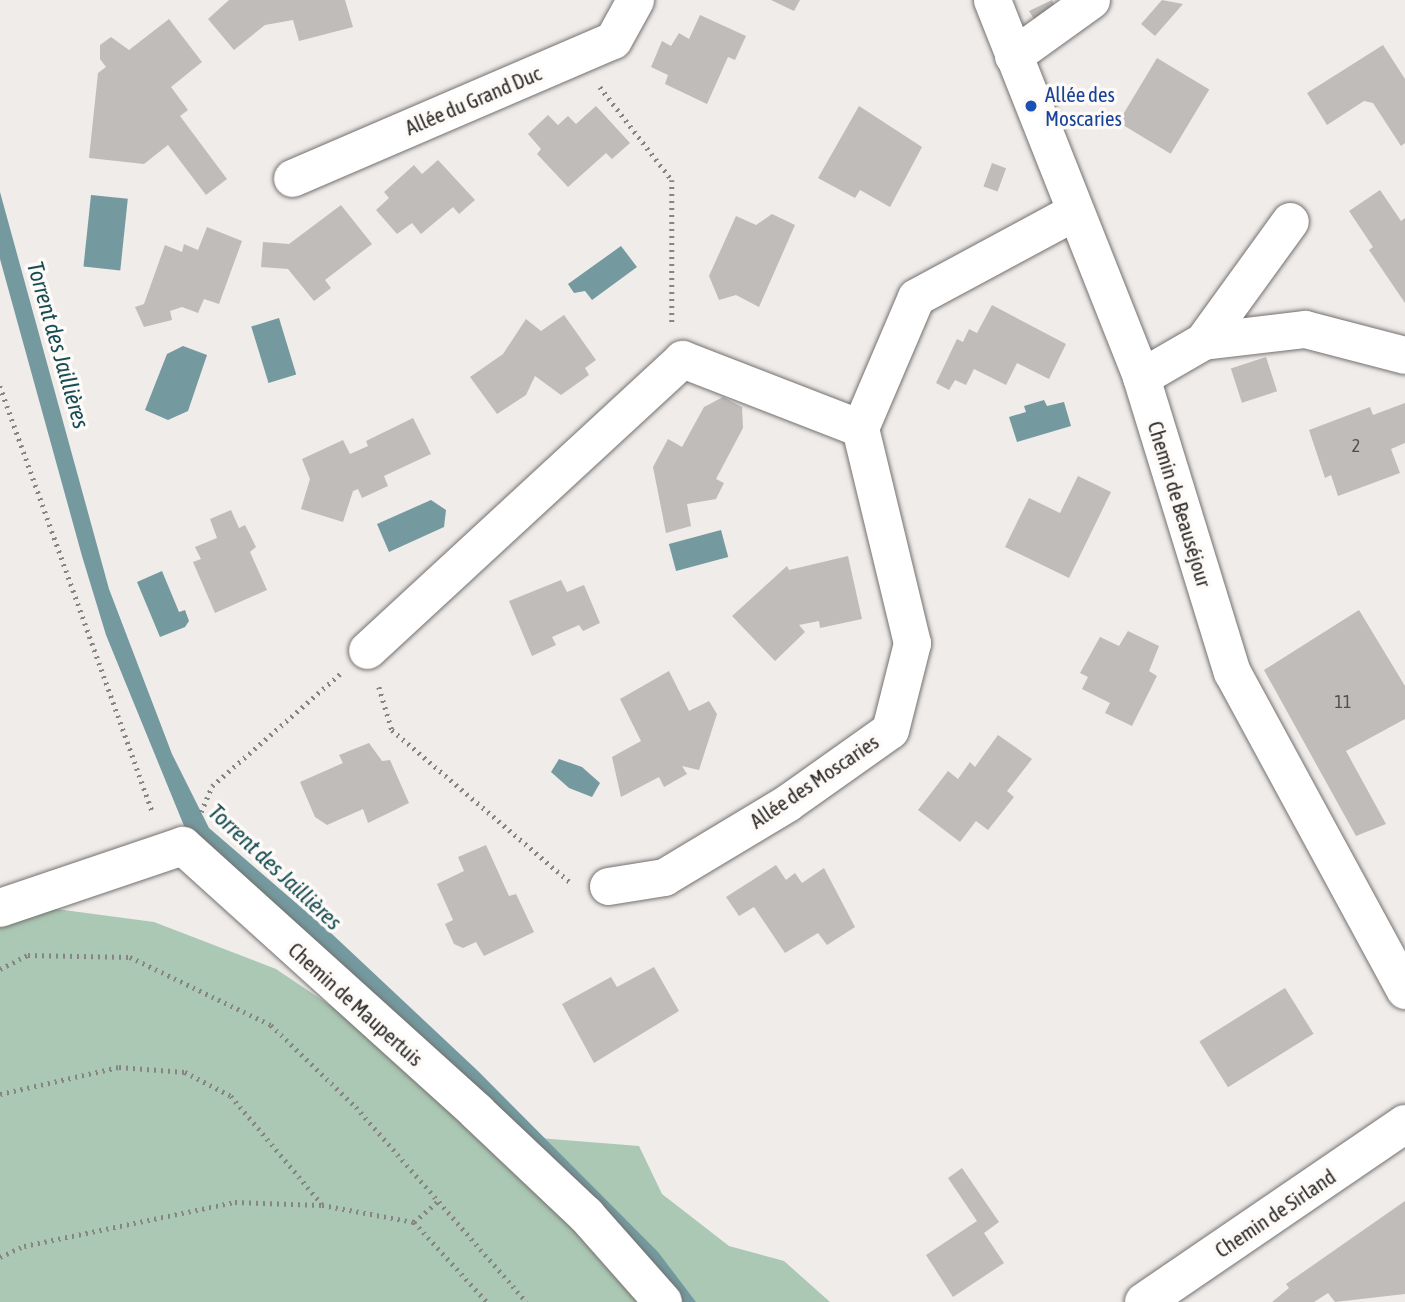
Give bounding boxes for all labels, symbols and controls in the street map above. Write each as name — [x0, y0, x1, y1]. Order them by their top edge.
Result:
street label: Allée du Grand Duc — [401, 60, 545, 140]
place label: Allée des Moscaries — [1045, 81, 1122, 131]
marker: Allée des Moscaries — [1023, 98, 1039, 114]
water label: Torrent des Jaillières — [21, 258, 95, 432]
street label: Chemin de Beauséjour — [1143, 418, 1217, 590]
house number: 2 — [1352, 435, 1360, 457]
house number: 11 — [1335, 691, 1351, 713]
street label: Allée des Moscaries — [745, 729, 883, 833]
water label: Torrent des Jaillières — [203, 798, 347, 936]
street label: Chemin de Maupertuis — [283, 937, 429, 1071]
street label: Chemin de Sirland — [1210, 1163, 1340, 1263]

